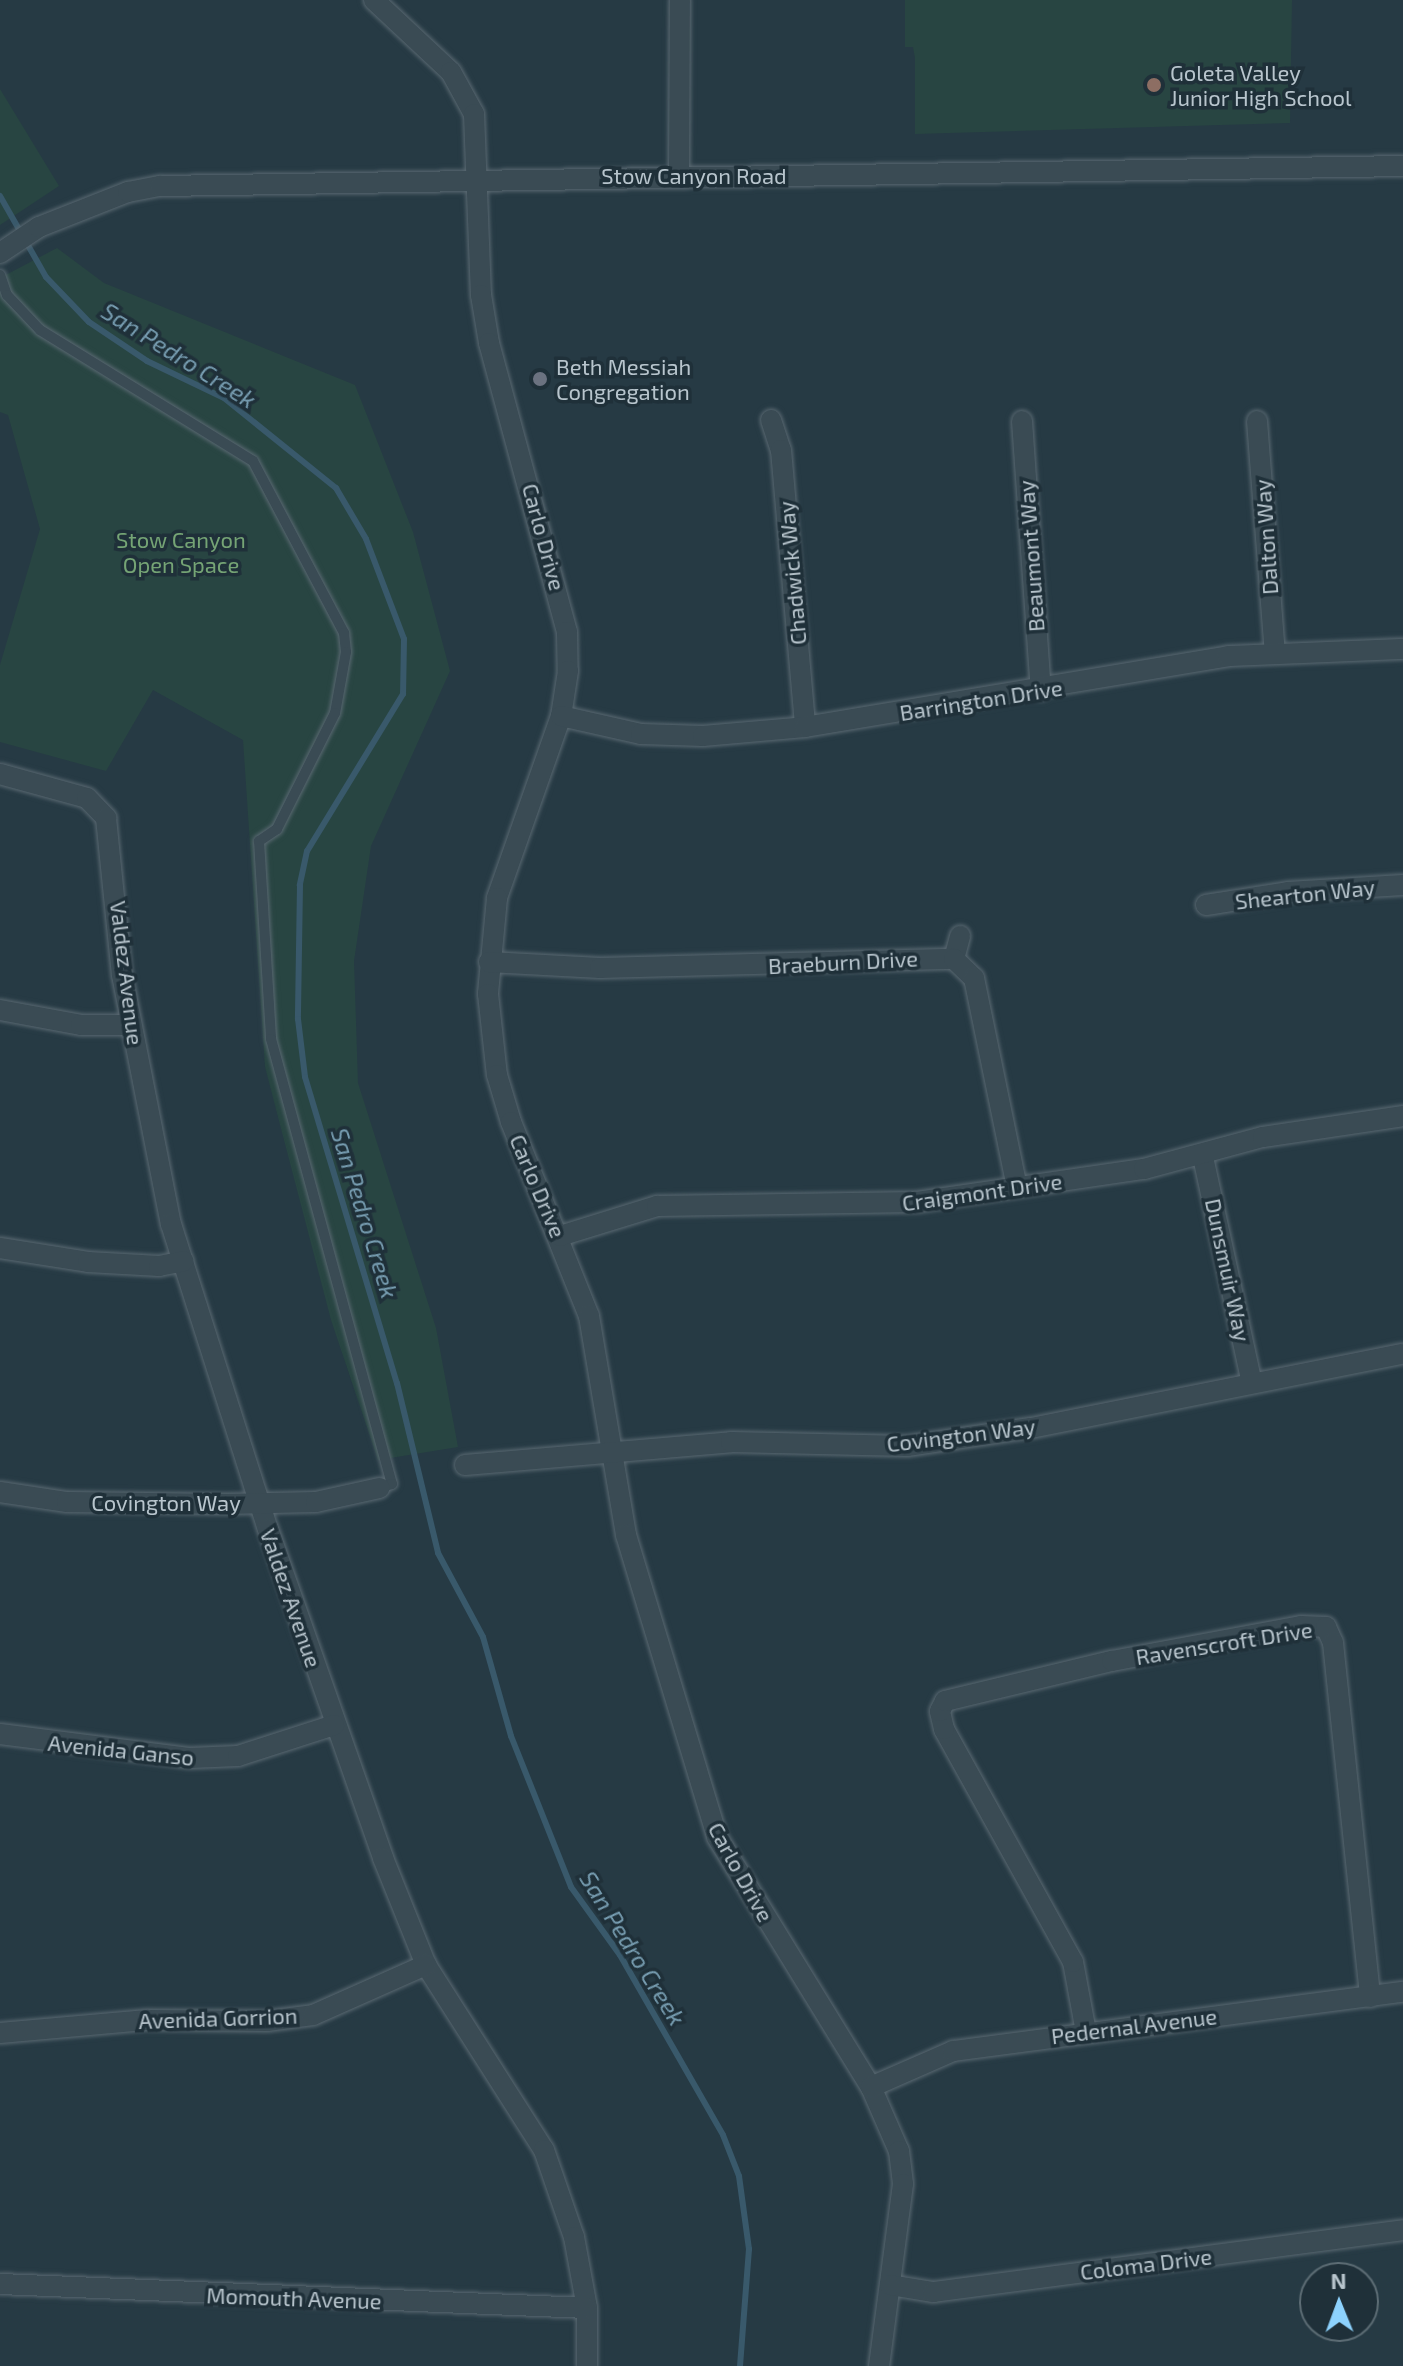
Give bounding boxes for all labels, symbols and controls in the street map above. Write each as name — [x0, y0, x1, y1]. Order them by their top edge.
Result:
place label: Goleta Valley Junior High School — [1170, 59, 1352, 110]
marker: Goleta Valley Junior High School — [1145, 76, 1163, 94]
street label: Stow Canyon Road — [601, 163, 787, 189]
water label: San Pedro Creek — [97, 296, 261, 414]
place label: Beth Messiah Congregation — [556, 353, 691, 404]
marker: Beth Messiah Congregation — [531, 370, 549, 388]
street label: Dalton Way — [1249, 478, 1283, 596]
street label: Beaumont Way — [1013, 479, 1049, 633]
street label: Carlo Drive — [517, 481, 571, 593]
street label: Chadwick Way — [773, 500, 811, 646]
park label: Stow Canyon Open Space — [116, 526, 246, 578]
street label: Barrington Drive — [898, 674, 1064, 726]
street label: Shearton Way — [1234, 874, 1376, 914]
street label: Valdez Avenue — [105, 899, 149, 1047]
street label: Braeburn Drive — [767, 945, 919, 979]
water label: San Pedro Creek — [325, 1124, 405, 1302]
street label: Carlo Drive — [504, 1130, 572, 1242]
street label: Craigmont Drive — [900, 1168, 1064, 1216]
street label: Dunsmuir Way — [1200, 1196, 1256, 1344]
street label: Covington Way — [885, 1413, 1037, 1457]
street label: Covington Way — [91, 1490, 241, 1516]
street label: Valdez Avenue — [255, 1525, 327, 1671]
street label: Ravenscroft Drive — [1134, 1616, 1314, 1670]
street label: Avenida Ganso — [47, 1729, 195, 1771]
street label: Carlo Drive — [703, 1818, 779, 1926]
water label: San Pedro Creek — [574, 1866, 692, 2030]
street label: Avenida Gorrion — [138, 2002, 298, 2034]
street label: Pedernal Avenue — [1049, 2003, 1219, 2049]
street label: Coloma Drive — [1079, 2243, 1213, 2285]
north arrow — [1299, 2262, 1379, 2342]
text: N — [1330, 2267, 1347, 2293]
street label: Momouth Avenue — [206, 2282, 382, 2314]

